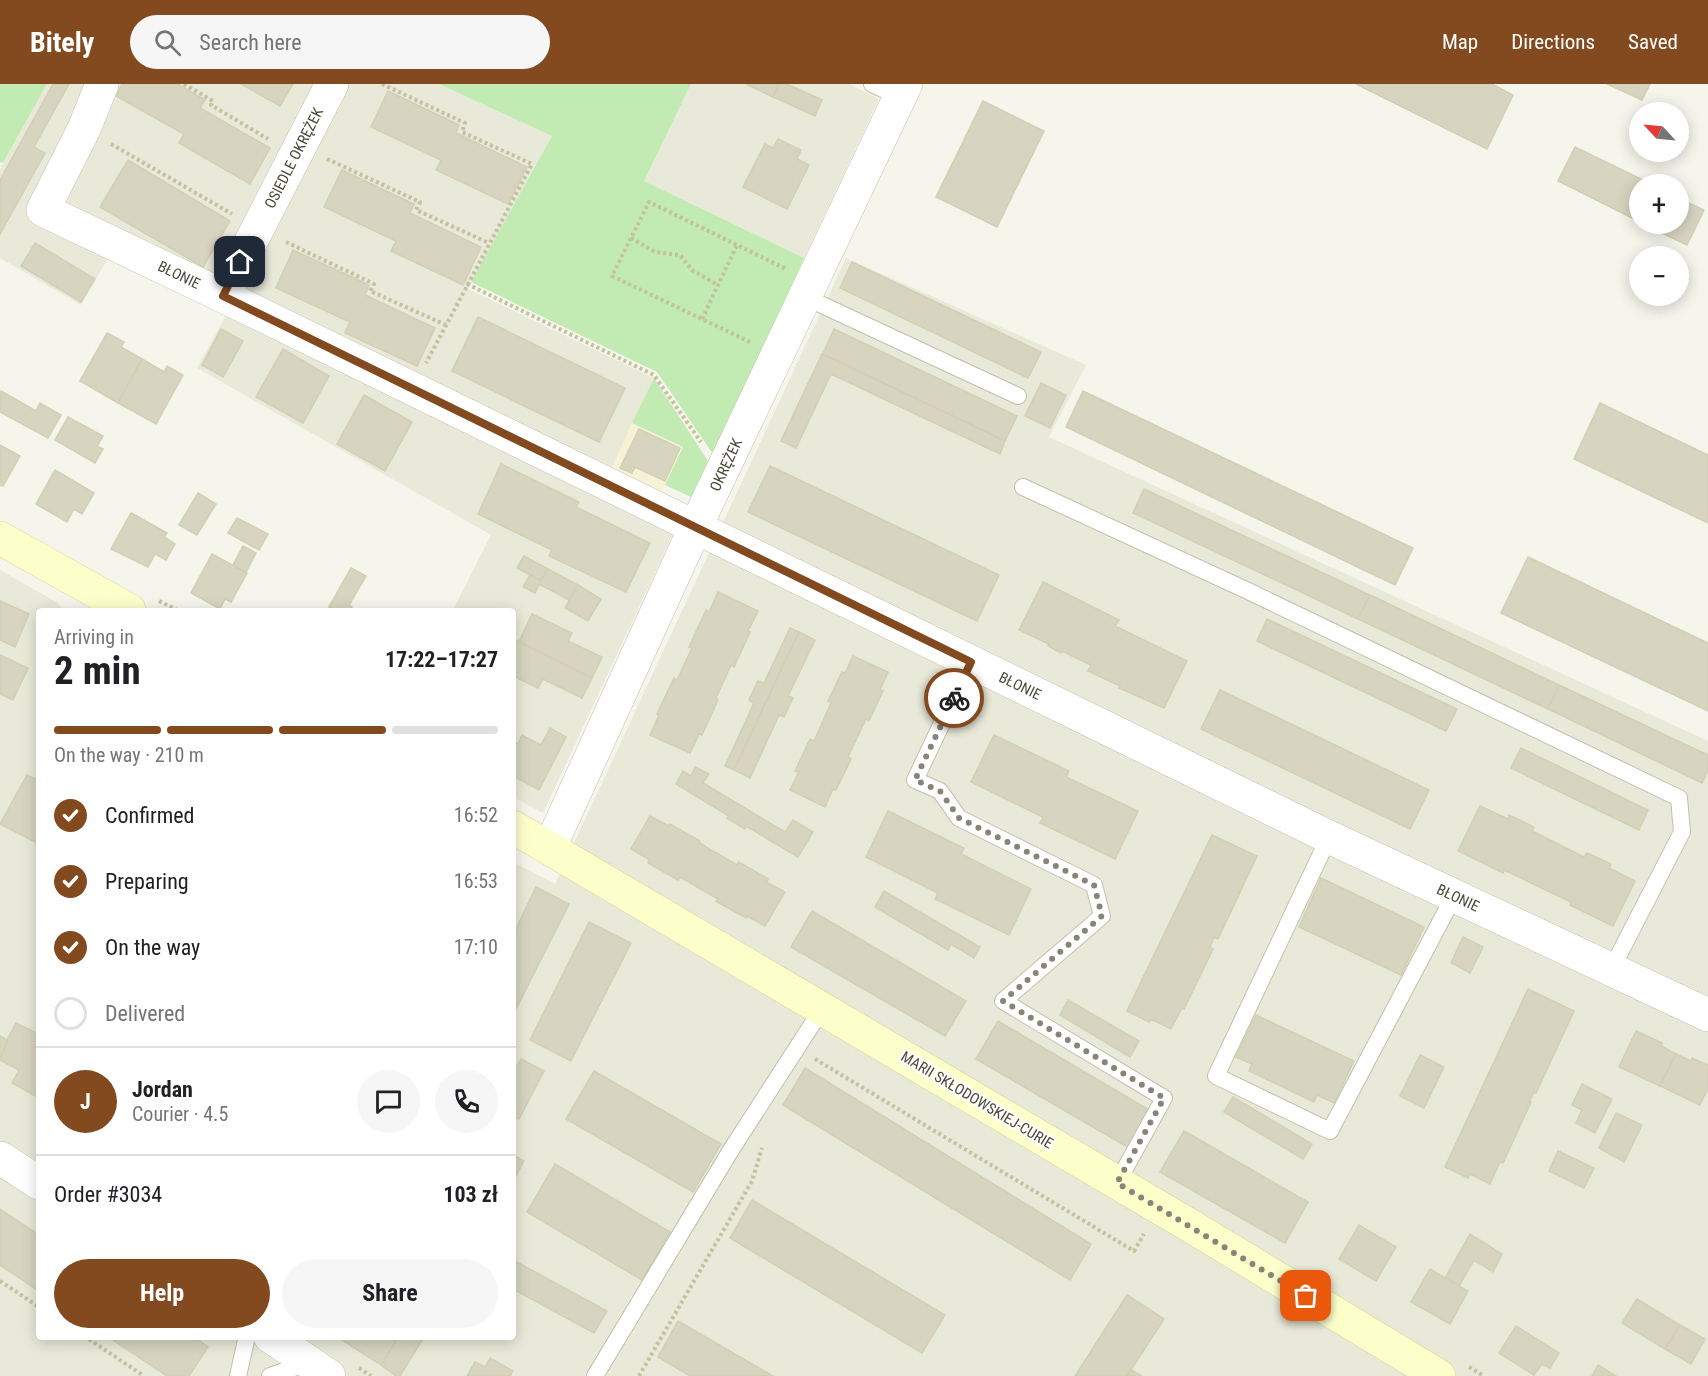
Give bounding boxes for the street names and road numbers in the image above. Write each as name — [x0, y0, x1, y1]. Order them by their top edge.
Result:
street label: OSIEDLE OKRĘŻEK — [261, 104, 328, 211]
street label: BŁONIE — [155, 257, 203, 293]
street label: OKRĘŻEK — [706, 435, 746, 494]
street label: BŁONIE — [996, 668, 1044, 704]
street label: BŁONIE — [1434, 880, 1482, 916]
street label: MARII SKŁODOWSKIEJ-CURIE — [898, 1047, 1056, 1153]

